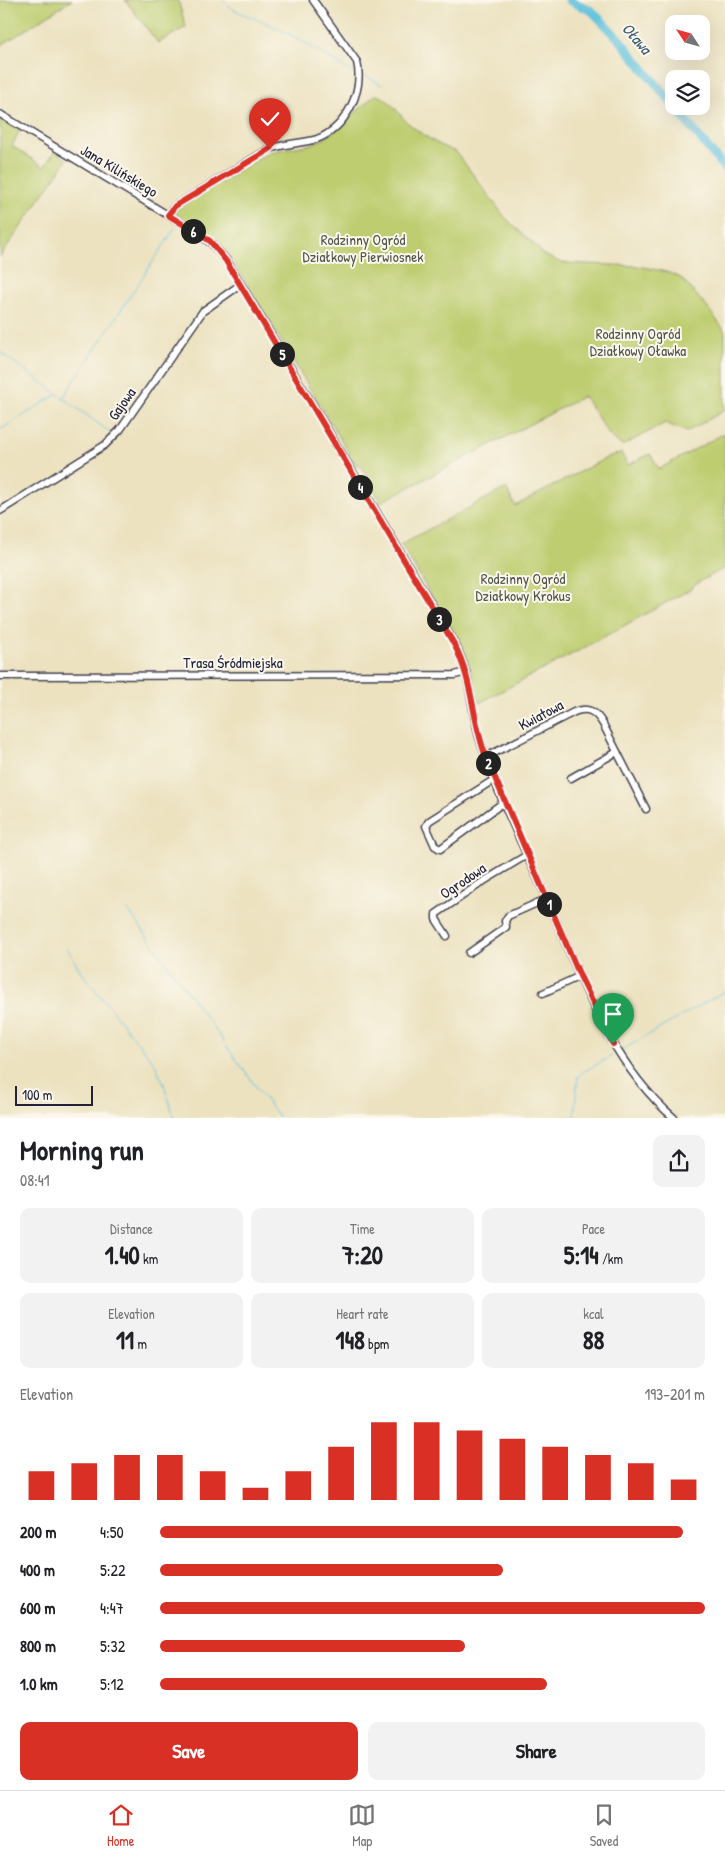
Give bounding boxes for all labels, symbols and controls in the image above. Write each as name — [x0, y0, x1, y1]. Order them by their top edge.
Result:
north arrow — [665, 15, 710, 60]
map controls — [665, 15, 710, 115]
water label: Oława — [617, 18, 658, 60]
button: layers — [665, 70, 710, 115]
pin — [249, 98, 291, 149]
icon: check — [256, 105, 284, 133]
street label: Jana Kilińskiego — [77, 139, 162, 202]
pin: 6 — [180, 218, 206, 244]
text: 6 — [191, 222, 196, 241]
park label: Rodzinny Ogród Działkowy Pierwiosnek — [303, 229, 423, 267]
park label: Rodzinny Ogród Działkowy Oławka — [590, 323, 686, 361]
pin: 5 — [270, 342, 294, 366]
text: 5 — [280, 345, 285, 364]
street label: Gajowa — [103, 383, 140, 424]
pin: 4 — [348, 474, 372, 500]
text: 4 — [358, 478, 363, 497]
park label: Rodzinny Ogród Działkowy Krokus — [475, 568, 571, 606]
pin: 3 — [426, 606, 452, 632]
text: 3 — [436, 610, 443, 629]
street label: Trasa Śródmiejska — [183, 652, 283, 673]
street label: Kwiatowa — [515, 694, 567, 735]
pin: 2 — [476, 750, 500, 776]
text: 2 — [485, 754, 492, 773]
street label: Ogrodowa — [435, 857, 490, 904]
pin: 1 — [536, 892, 562, 916]
text: 1 — [547, 895, 552, 914]
pin — [592, 993, 634, 1044]
icon: arrive — [599, 1000, 627, 1028]
scale bar — [15, 1082, 92, 1106]
text: 100 m — [22, 1085, 52, 1104]
text: Morning run — [20, 1131, 144, 1169]
button: share — [653, 1135, 705, 1187]
text: 08:41 — [20, 1169, 50, 1191]
text: Distance — [110, 1219, 153, 1238]
text: Time — [350, 1219, 375, 1238]
text: Pace — [582, 1219, 605, 1238]
text: 1.40 — [105, 1238, 140, 1272]
text: 7:20 — [342, 1238, 383, 1272]
text: 5:14 — [564, 1238, 599, 1272]
text: km — [140, 1249, 158, 1268]
text: /km — [599, 1249, 623, 1268]
text: Elevation — [108, 1304, 155, 1323]
text: Heart rate — [336, 1304, 389, 1323]
text: kcal — [583, 1304, 604, 1323]
text: 11 — [116, 1323, 134, 1357]
text: 148 — [336, 1323, 365, 1357]
text: 88 — [583, 1323, 604, 1357]
text: m — [134, 1334, 147, 1353]
text: bpm — [365, 1334, 389, 1353]
text: Elevation — [20, 1383, 73, 1405]
text: 193–201 m — [644, 1383, 705, 1405]
text: 200 m — [20, 1521, 56, 1543]
text: 4:50 — [100, 1521, 124, 1543]
text: 400 m — [20, 1559, 55, 1581]
text: 5:22 — [100, 1559, 125, 1581]
text: 600 m — [20, 1597, 55, 1619]
text: 4:47 — [100, 1597, 124, 1619]
text: 800 m — [20, 1635, 56, 1657]
text: 5:32 — [100, 1635, 125, 1657]
text: 1.0 km — [20, 1673, 58, 1695]
text: 5:12 — [100, 1673, 124, 1695]
button: Save — [20, 1722, 358, 1780]
button: Share — [368, 1722, 705, 1780]
tab: Home — [107, 1801, 135, 1850]
tab: Map — [348, 1801, 376, 1850]
tab: Saved — [590, 1801, 618, 1850]

